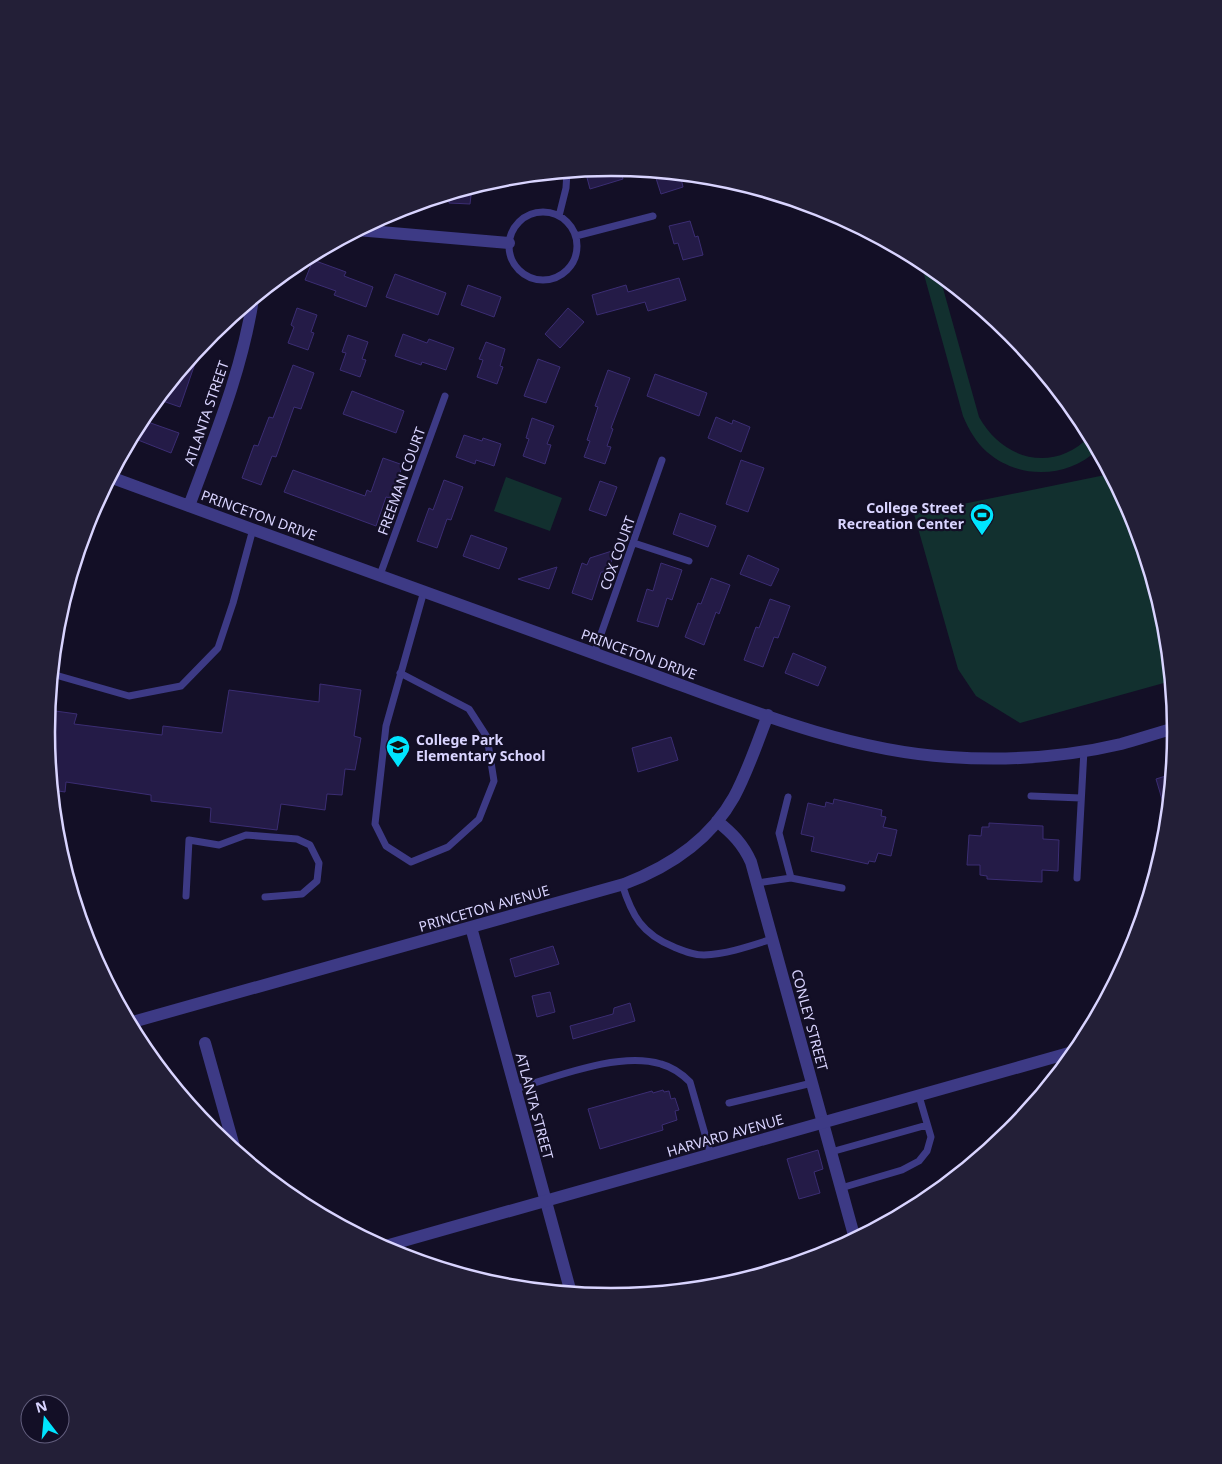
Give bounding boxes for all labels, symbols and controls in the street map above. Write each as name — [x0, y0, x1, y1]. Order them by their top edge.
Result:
street label: ATLANTA STREET — [179, 358, 233, 468]
street label: FREEMAN COURT — [373, 424, 429, 538]
street label: PRINCETON DRIVE — [199, 485, 319, 545]
place label: College Street Recreation Center — [838, 498, 965, 533]
sports icon: College Street Recreation Center — [969, 502, 995, 536]
street label: COX COURT — [595, 513, 639, 593]
street label: PRINCETON DRIVE — [579, 624, 699, 684]
place label: College Park Elementary School — [416, 730, 546, 765]
school or university icon: College Park Elementary School — [385, 734, 411, 768]
street label: PRINCETON AVENUE — [416, 880, 552, 936]
street label: CONLEY STREET — [787, 967, 833, 1073]
street label: ATLANTA STREET — [512, 1051, 558, 1162]
street label: HARVARD AVENUE — [664, 1109, 786, 1161]
north arrow — [20, 1394, 70, 1444]
text: N — [33, 1395, 49, 1417]

